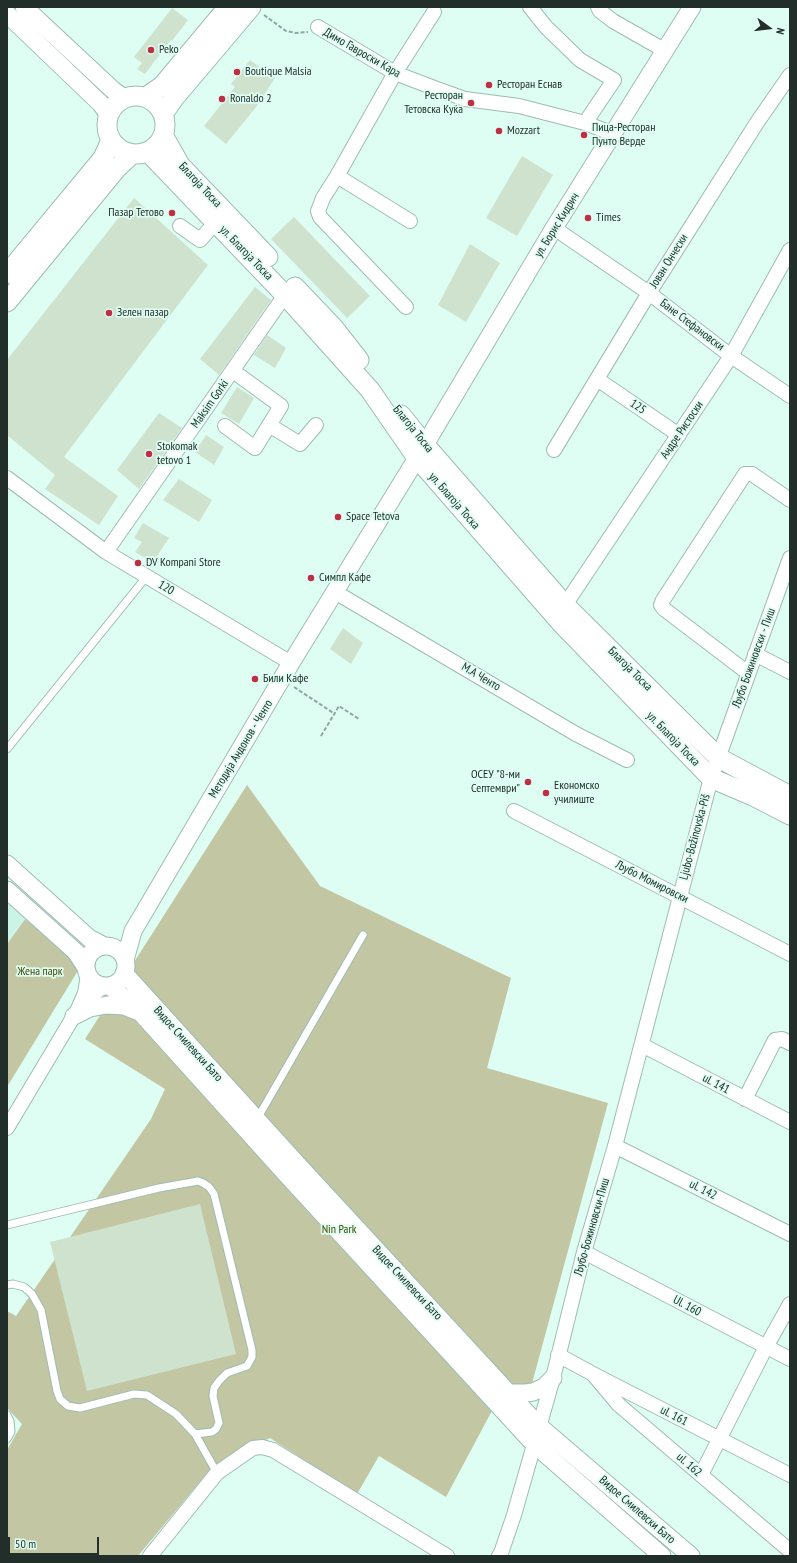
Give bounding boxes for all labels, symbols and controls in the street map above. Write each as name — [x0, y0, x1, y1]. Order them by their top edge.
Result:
north arrow — [749, 8, 789, 48]
street label: Димо Гавроски Кара — [321, 25, 403, 81]
text: N — [773, 26, 788, 36]
place label: Peko — [159, 43, 179, 57]
marker: Peko — [146, 45, 156, 55]
place label: Boutique Malsia — [245, 65, 312, 79]
marker: Boutique Malsia — [232, 67, 242, 77]
place label: Ресторан Еснав — [497, 78, 562, 92]
marker: Ресторан Еснав — [484, 80, 494, 90]
place label: Ресторан Тетовска Куќа — [404, 89, 463, 117]
place label: Ronaldo 2 — [230, 92, 272, 106]
marker: Ronaldo 2 — [217, 94, 227, 104]
marker: Ресторан Тетовска Куќа — [466, 98, 476, 108]
place label: Пица-Ресторан Пунто Верде — [592, 121, 655, 149]
place label: Mozzart — [507, 124, 540, 138]
marker: Mozzart — [494, 126, 504, 136]
marker: Пица-Ресторан Пунто Верде — [579, 130, 589, 140]
street label: Благоја Тоска — [175, 159, 225, 211]
street label: ул. Борис Кидрич — [531, 190, 583, 260]
place label: Пазар Тетово — [108, 206, 164, 220]
marker: Пазар Тетово — [167, 208, 177, 218]
place label: Times — [596, 211, 621, 225]
marker: Times — [583, 213, 593, 223]
street label: ул. Благоја Тоска — [216, 223, 276, 283]
street label: Јован Ончески — [647, 231, 691, 291]
street label: Бане Стефановски — [657, 296, 727, 354]
place label: Зелен пазар — [117, 306, 169, 320]
marker: Зелен пазар — [104, 308, 114, 318]
street label: Maksim Gorki — [188, 377, 232, 431]
street label: 125 — [627, 397, 649, 417]
street label: Андре Ристоски — [657, 398, 707, 462]
street label: Благоја Тоска — [390, 402, 436, 456]
place label: Stokomak tetovo 1 — [157, 440, 198, 468]
marker: Stokomak tetovo 1 — [144, 449, 154, 459]
street label: ул. Благоја Тоска — [425, 470, 483, 532]
place label: Space Tetova — [346, 510, 400, 524]
marker: Space Tetova — [333, 512, 343, 522]
place label: DV Kompani Store — [146, 556, 221, 570]
marker: DV Kompani Store — [133, 558, 143, 568]
place label: Симпл Кафе — [319, 571, 371, 585]
marker: Симпл Кафе — [306, 573, 316, 583]
street label: 120 — [155, 578, 177, 598]
street label: Љубо Божиновски - Пиш — [729, 606, 779, 710]
street label: Благоја Тоска — [605, 644, 655, 694]
street label: М.А Ченто — [459, 660, 503, 694]
place label: Били Кафе — [263, 672, 309, 686]
marker: Били Кафе — [250, 674, 260, 684]
street label: Методија Андонов - Ченто — [206, 697, 276, 801]
street label: ул. Благоја Тоска — [643, 709, 703, 769]
place label: ОСЕУ "8-ми Септември" — [471, 768, 520, 796]
marker: ОСЕУ "8-ми Септември" — [523, 777, 533, 787]
place label: Економско училиште — [554, 779, 600, 807]
marker: Економско училиште — [541, 788, 551, 798]
street label: Ljubo-Božinovska-Piš — [677, 792, 713, 882]
street label: Љубо Момировски — [613, 857, 691, 907]
park label: Жена парк — [18, 965, 62, 979]
street label: Видое Смилевски Бато — [150, 1003, 226, 1085]
street label: ul. 141 — [700, 1071, 732, 1097]
street label: Љубо-Божиновски-Пиш — [571, 1177, 613, 1277]
street label: ul. 142 — [687, 1177, 719, 1203]
park label: Nin Park — [322, 1223, 356, 1237]
street label: Видое Смилевски Бато — [369, 1243, 445, 1323]
street label: Ul. 160 — [670, 1293, 704, 1319]
street label: ul. 161 — [658, 1403, 690, 1429]
street label: ul. 162 — [673, 1450, 705, 1480]
street label: Видое Смилевски Бато — [596, 1473, 678, 1547]
scale bar — [10, 1529, 101, 1555]
text: 50 m — [15, 1536, 36, 1551]

